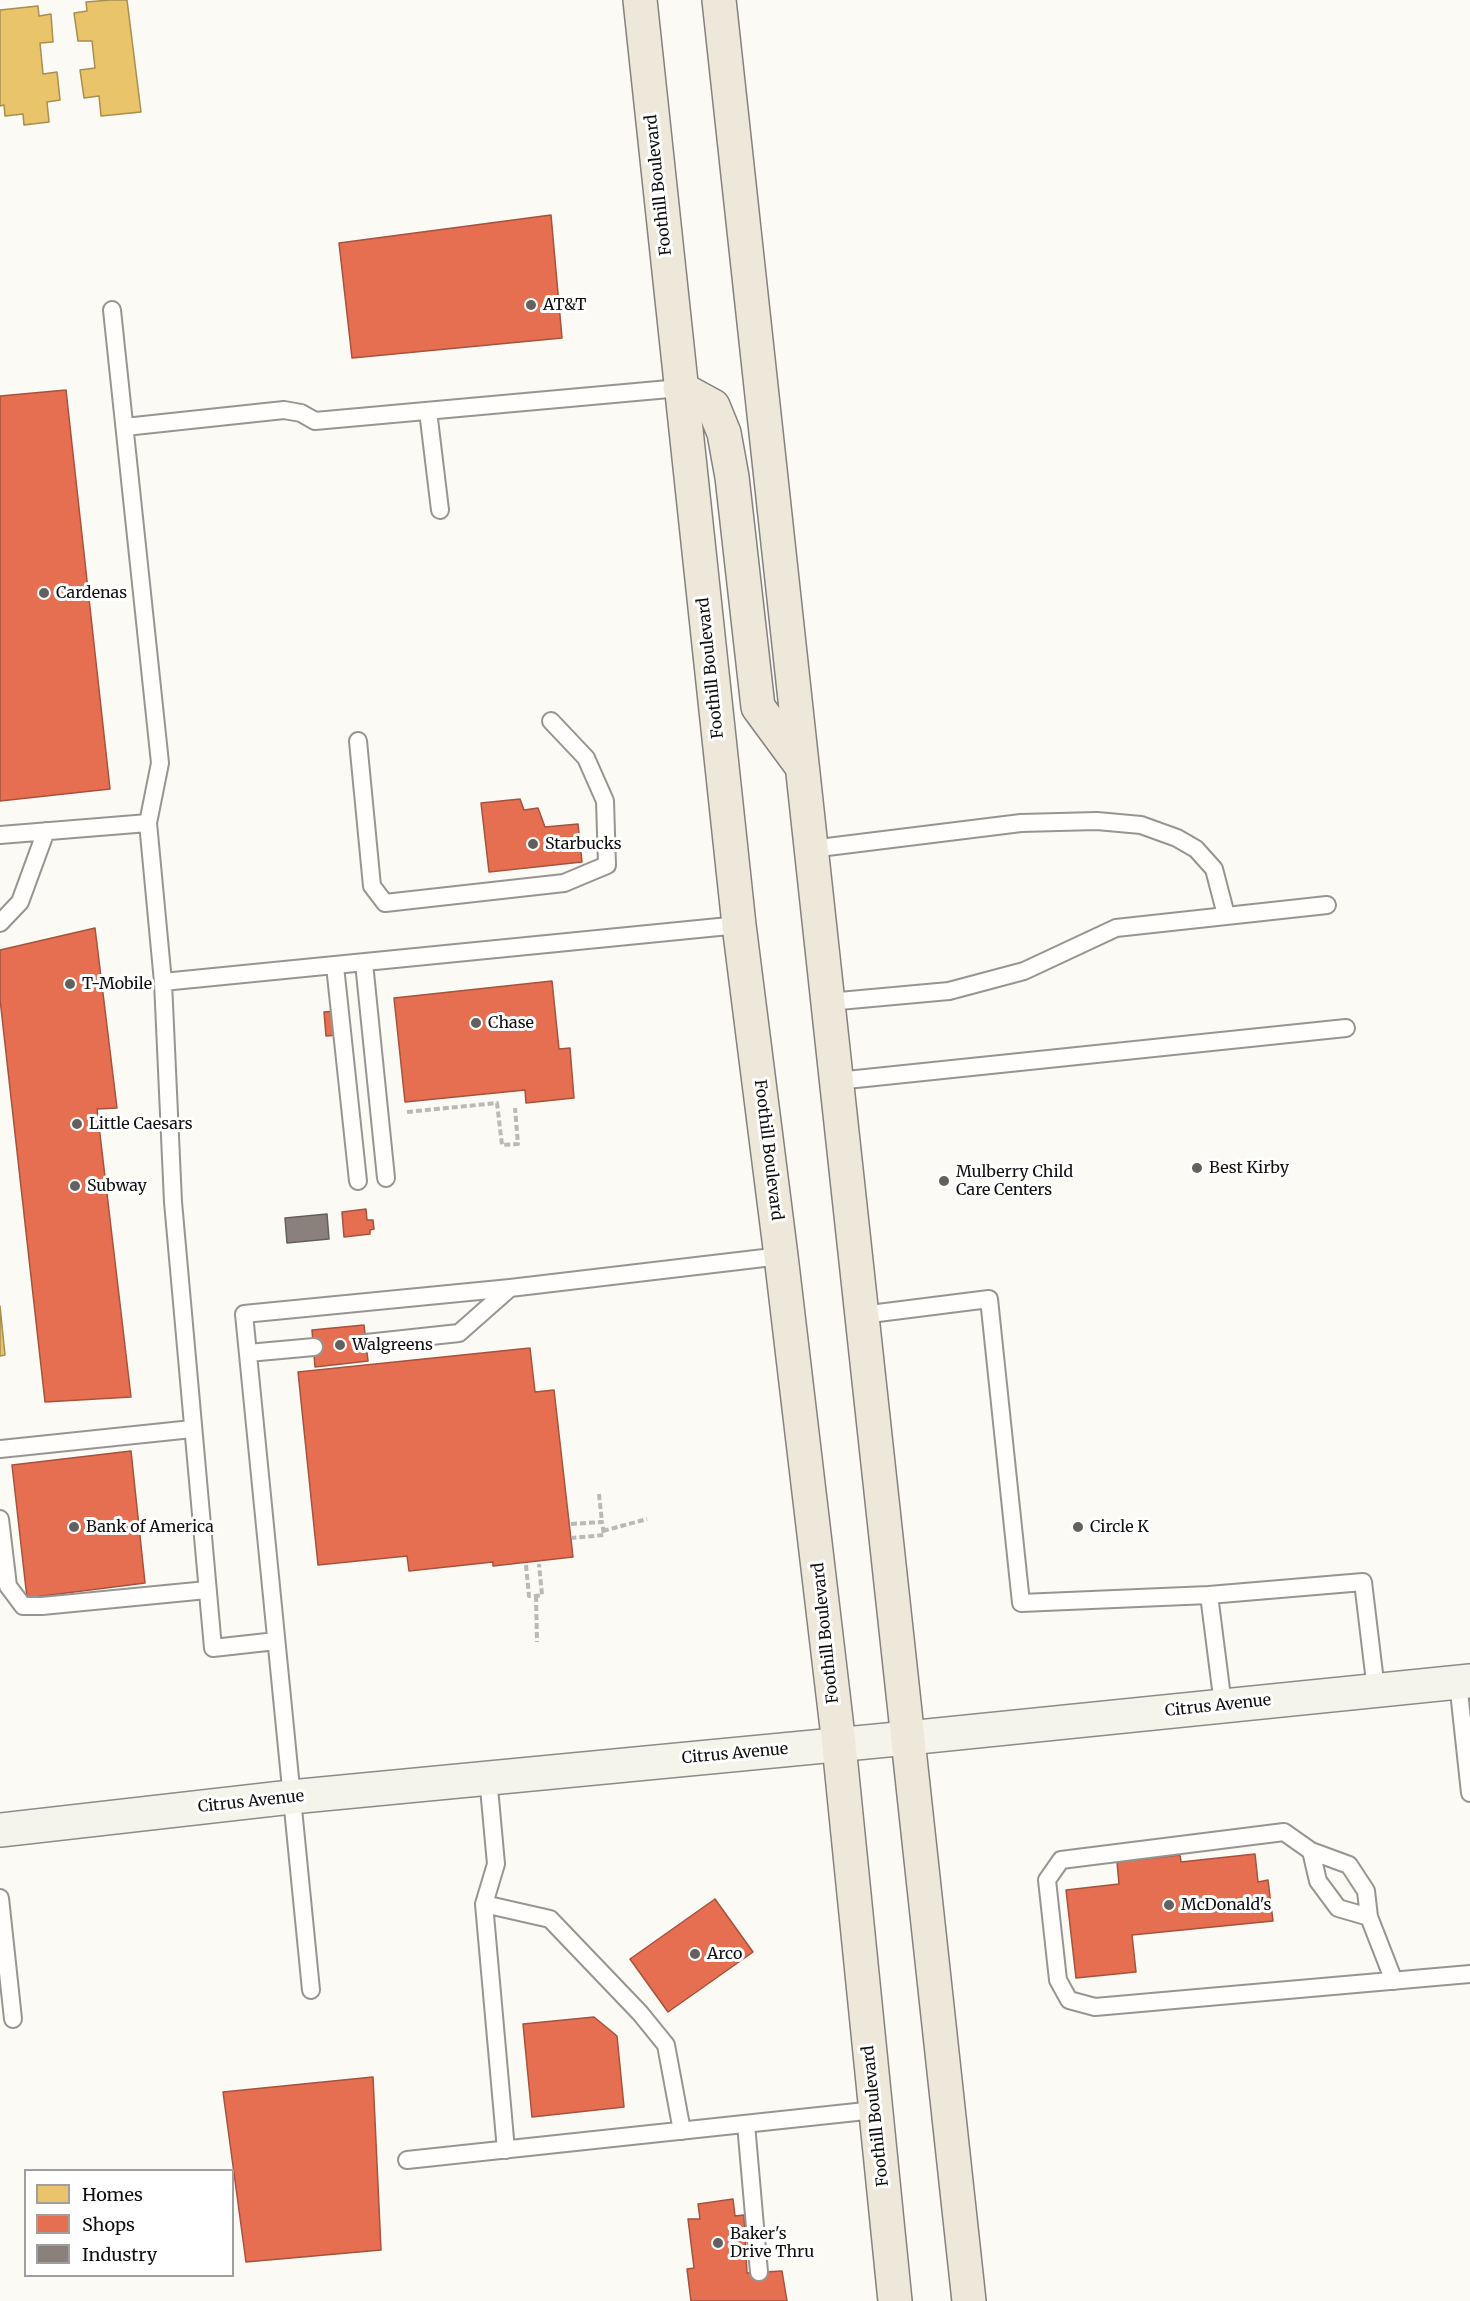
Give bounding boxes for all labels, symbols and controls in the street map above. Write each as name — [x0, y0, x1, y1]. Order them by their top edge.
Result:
street label: Foothill Boulevard — [642, 114, 676, 256]
place label: AT&T — [543, 295, 586, 315]
marker: AT&T — [524, 298, 538, 312]
place label: Cardenas — [56, 583, 127, 603]
marker: Cardenas — [37, 586, 51, 600]
street label: Foothill Boulevard — [694, 597, 728, 739]
place label: Starbucks — [545, 834, 622, 854]
marker: Starbucks — [526, 837, 540, 851]
place label: T-Mobile — [82, 974, 152, 994]
marker: T-Mobile — [63, 977, 77, 991]
place label: Chase — [488, 1013, 534, 1033]
marker: Chase — [469, 1016, 483, 1030]
street label: Foothill Boulevard — [750, 1079, 786, 1221]
place label: Little Caesars — [89, 1114, 193, 1134]
marker: Little Caesars — [70, 1117, 84, 1131]
place label: Best Kirby — [1209, 1158, 1289, 1178]
marker: Best Kirby — [1190, 1161, 1204, 1175]
place label: Mulberry Child Care Centers — [956, 1162, 1073, 1200]
marker: Mulberry Child Care Centers — [937, 1174, 951, 1188]
place label: Subway — [87, 1176, 147, 1196]
marker: Subway — [68, 1179, 82, 1193]
place label: Walgreens — [352, 1335, 433, 1355]
marker: Walgreens — [333, 1338, 347, 1352]
place label: Bank of America — [86, 1517, 214, 1537]
place label: Circle K — [1090, 1517, 1149, 1537]
marker: Bank of America — [67, 1520, 81, 1534]
marker: Circle K — [1071, 1520, 1085, 1534]
street label: Foothill Boulevard — [809, 1562, 843, 1704]
street label: Citrus Avenue — [1164, 1691, 1272, 1721]
street label: Citrus Avenue — [681, 1740, 789, 1768]
street label: Citrus Avenue — [197, 1787, 305, 1817]
place label: McDonald's — [1181, 1895, 1271, 1915]
marker: McDonald's — [1162, 1898, 1176, 1912]
place label: Arco — [707, 1944, 742, 1964]
marker: Arco — [688, 1947, 702, 1961]
street label: Foothill Boulevard — [859, 2045, 893, 2187]
legend — [24, 2169, 234, 2277]
text: Homes — [82, 2183, 143, 2206]
text: Shops — [82, 2213, 135, 2236]
place label: Baker's Drive Thru — [730, 2224, 814, 2262]
marker: Baker's Drive Thru — [711, 2236, 725, 2250]
text: Industry — [82, 2243, 157, 2266]

